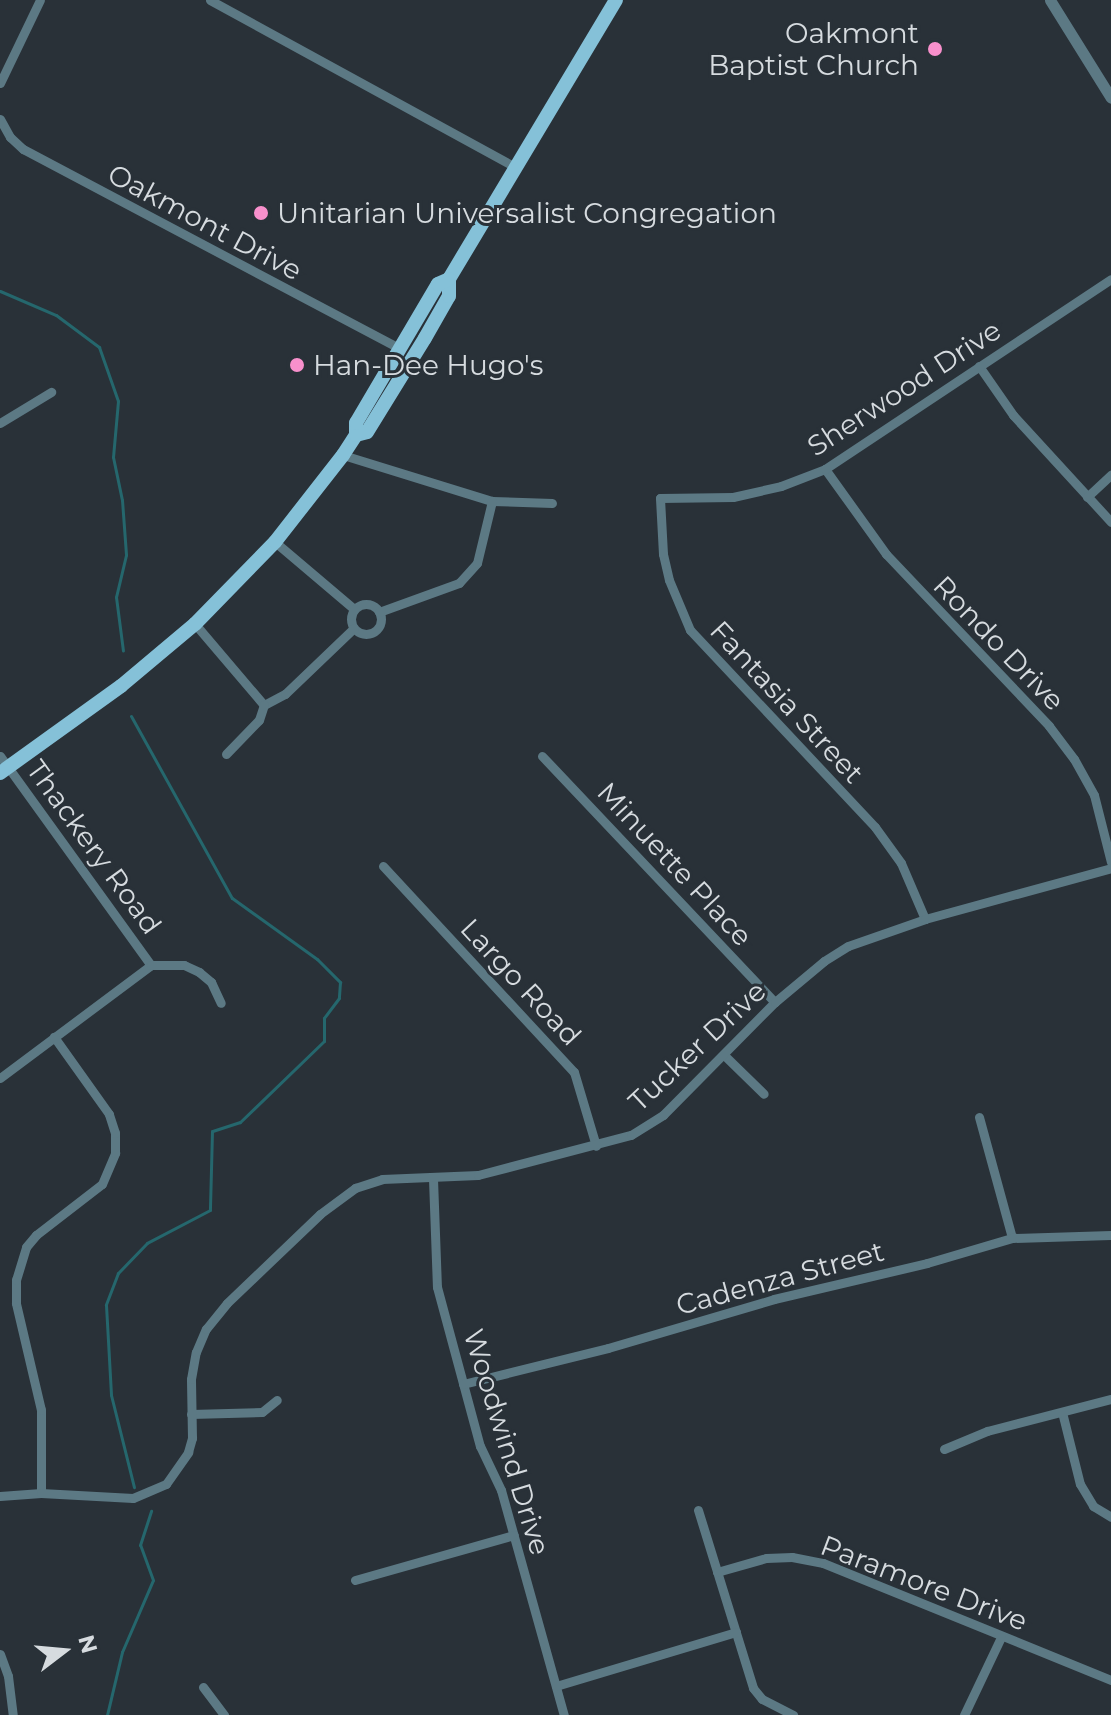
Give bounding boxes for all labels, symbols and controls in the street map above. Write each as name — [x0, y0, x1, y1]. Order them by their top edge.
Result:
place label: Oakmont Baptist Church — [708, 16, 919, 82]
marker: Oakmont Baptist Church — [926, 40, 944, 58]
street label: Oakmont Drive — [102, 157, 308, 287]
place label: Unitarian Universalist Congregation — [277, 196, 777, 230]
marker: Unitarian Universalist Congregation — [252, 204, 270, 222]
street label: Sherwood Drive — [801, 313, 1007, 463]
place label: Han-Dee Hugo's — [313, 348, 543, 382]
marker: Han-Dee Hugo's — [288, 356, 306, 374]
street label: Rondo Drive — [926, 569, 1072, 717]
street label: Fantasia Street — [703, 614, 871, 790]
street label: Thackery Road — [20, 753, 168, 941]
street label: Minuette Place — [591, 775, 759, 953]
street label: Largo Road — [454, 912, 588, 1052]
street label: Tucker Drive — [622, 974, 772, 1118]
street label: Cadenza Street — [672, 1234, 888, 1322]
street label: Woodwind Drive — [457, 1325, 557, 1559]
street label: Paramore Drive — [816, 1528, 1032, 1638]
north arrow — [24, 1611, 104, 1691]
text: N — [72, 1632, 103, 1657]

